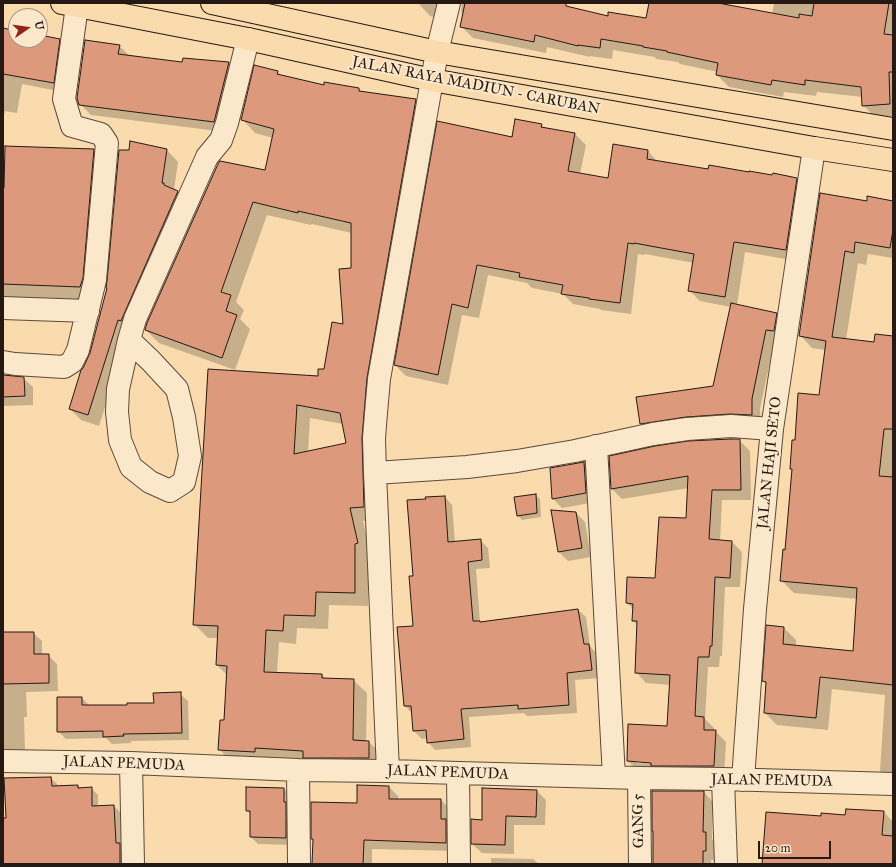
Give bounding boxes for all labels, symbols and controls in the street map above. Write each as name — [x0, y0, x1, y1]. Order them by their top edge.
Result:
north arrow — [8, 8, 48, 48]
text: U — [32, 20, 47, 31]
street label: JALAN RAYA MADIUN - CARUBAN — [350, 53, 602, 119]
street label: JALAN HAJI SETO — [754, 396, 786, 530]
street label: JALAN PEMUDA — [63, 753, 185, 775]
street label: JALAN PEMUDA — [387, 762, 509, 784]
street label: JALAN PEMUDA — [711, 771, 833, 791]
street label: GANG 5 — [630, 793, 648, 849]
scale bar — [760, 833, 833, 859]
text: 20 m — [765, 841, 791, 855]

